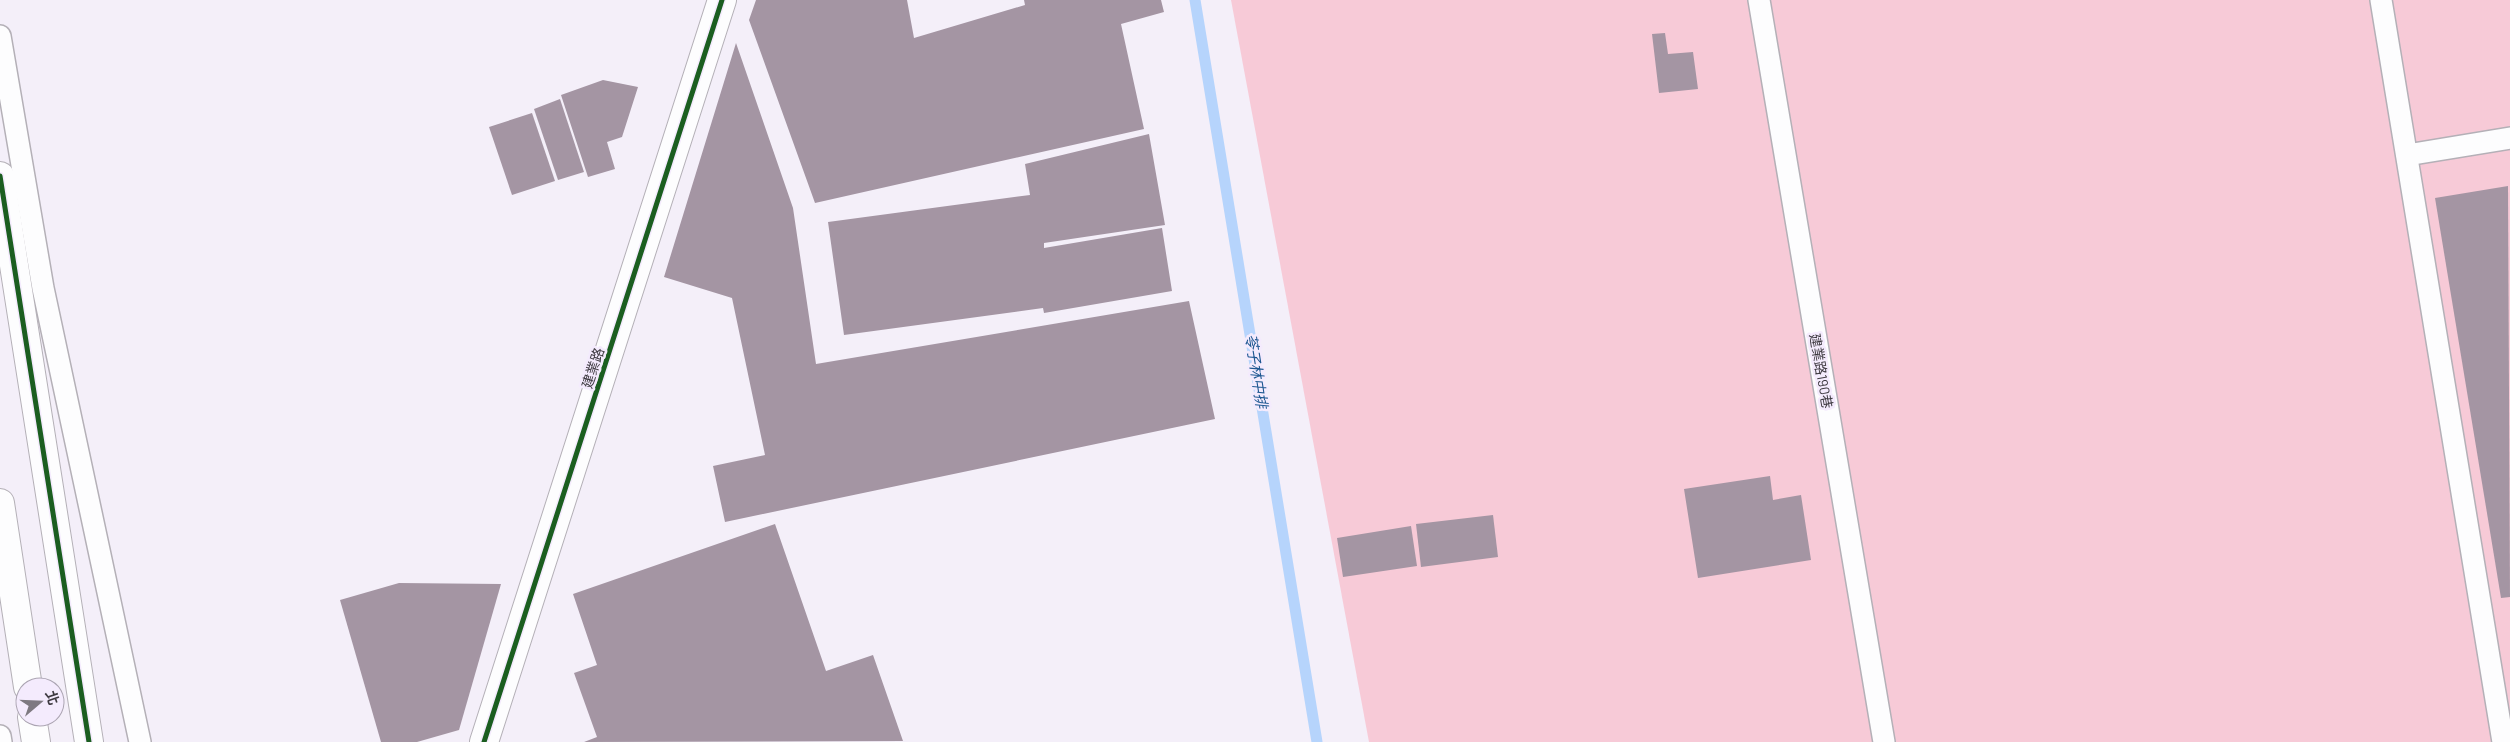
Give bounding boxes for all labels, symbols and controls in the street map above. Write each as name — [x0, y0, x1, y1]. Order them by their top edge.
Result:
water label: 苓子林中排 — [1242, 332, 1272, 411]
street label: 建業路190巷 — [1807, 332, 1836, 410]
street label: 建業路 — [578, 345, 607, 390]
north arrow — [15, 677, 65, 727]
text: 北 — [42, 688, 63, 707]

